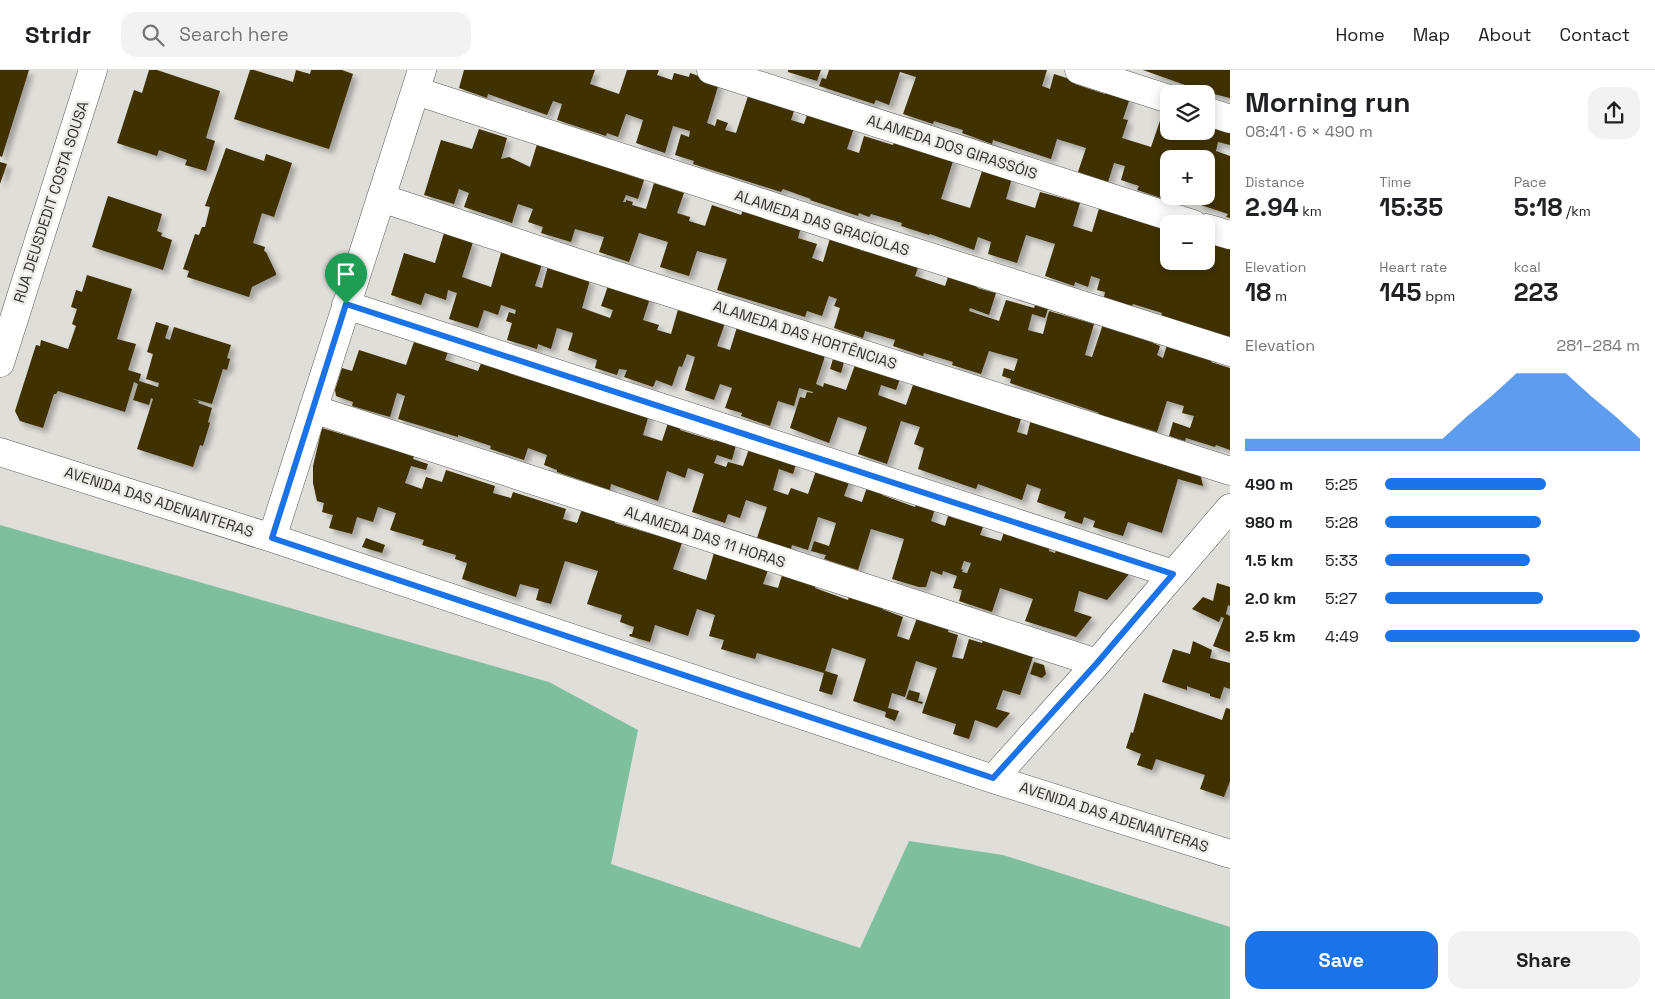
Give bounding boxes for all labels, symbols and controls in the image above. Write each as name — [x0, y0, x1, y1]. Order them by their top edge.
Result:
search box — [121, 12, 471, 57]
text: Stridr — [25, 19, 91, 50]
icon: search — [139, 21, 167, 49]
text: Search here — [179, 22, 289, 47]
text: Home — [1336, 23, 1385, 46]
text: Map — [1413, 23, 1450, 46]
text: About — [1478, 23, 1532, 46]
text: Contact — [1560, 23, 1630, 46]
text: Morning run — [1245, 84, 1410, 120]
map controls — [1160, 85, 1215, 270]
button: layers — [1160, 85, 1215, 140]
button: share — [1588, 87, 1640, 139]
street label: RUA DEUSDEDIT COSTA SOUSA — [9, 98, 92, 305]
street label: ALAMEDA DOS GIRASSÓIS — [864, 110, 1040, 183]
text: 08:41 · 6 × 490 m — [1245, 121, 1373, 142]
button: + — [1160, 150, 1215, 205]
text: Distance — [1245, 173, 1305, 191]
text: Time — [1379, 173, 1411, 191]
text: Pace — [1514, 173, 1546, 191]
street label: ALAMEDA DAS GRACÍOLAS — [732, 185, 912, 260]
text: 2.94 — [1245, 191, 1299, 223]
text: 15:35 — [1379, 191, 1443, 223]
text: 5:18 — [1514, 191, 1562, 223]
text: km — [1299, 202, 1322, 220]
text: /km — [1562, 202, 1591, 220]
button: − — [1160, 215, 1215, 270]
pin — [325, 253, 367, 304]
text: Elevation — [1245, 258, 1306, 276]
text: Heart rate — [1379, 258, 1447, 276]
text: kcal — [1514, 258, 1541, 276]
icon: arrive — [332, 260, 360, 288]
text: 18 — [1245, 276, 1271, 308]
text: 145 — [1379, 276, 1422, 308]
text: 223 — [1514, 276, 1559, 308]
text: m — [1271, 287, 1287, 305]
text: bpm — [1422, 287, 1455, 305]
street label: ALAMEDA DAS HORTÊNCIAS — [711, 296, 899, 373]
text: Elevation — [1245, 335, 1315, 356]
text: 281–284 m — [1556, 335, 1640, 356]
street label: AVENIDA DAS ADENANTERAS — [62, 462, 256, 541]
text: 490 m — [1245, 474, 1293, 495]
text: 5:25 — [1325, 474, 1358, 495]
street label: ALAMEDA DAS 11 HORAS — [622, 502, 788, 572]
text: 980 m — [1245, 512, 1293, 533]
text: 5:28 — [1325, 512, 1358, 533]
text: 1.5 km — [1245, 550, 1293, 571]
text: 5:33 — [1325, 550, 1358, 571]
text: 2.0 km — [1245, 588, 1296, 609]
text: 5:27 — [1325, 588, 1357, 609]
text: 2.5 km — [1245, 626, 1296, 647]
text: 4:49 — [1325, 626, 1359, 647]
street label: AVENIDA DAS ADENANTERAS — [1017, 777, 1211, 856]
button: Save — [1245, 931, 1438, 989]
button: Share — [1448, 931, 1640, 989]

